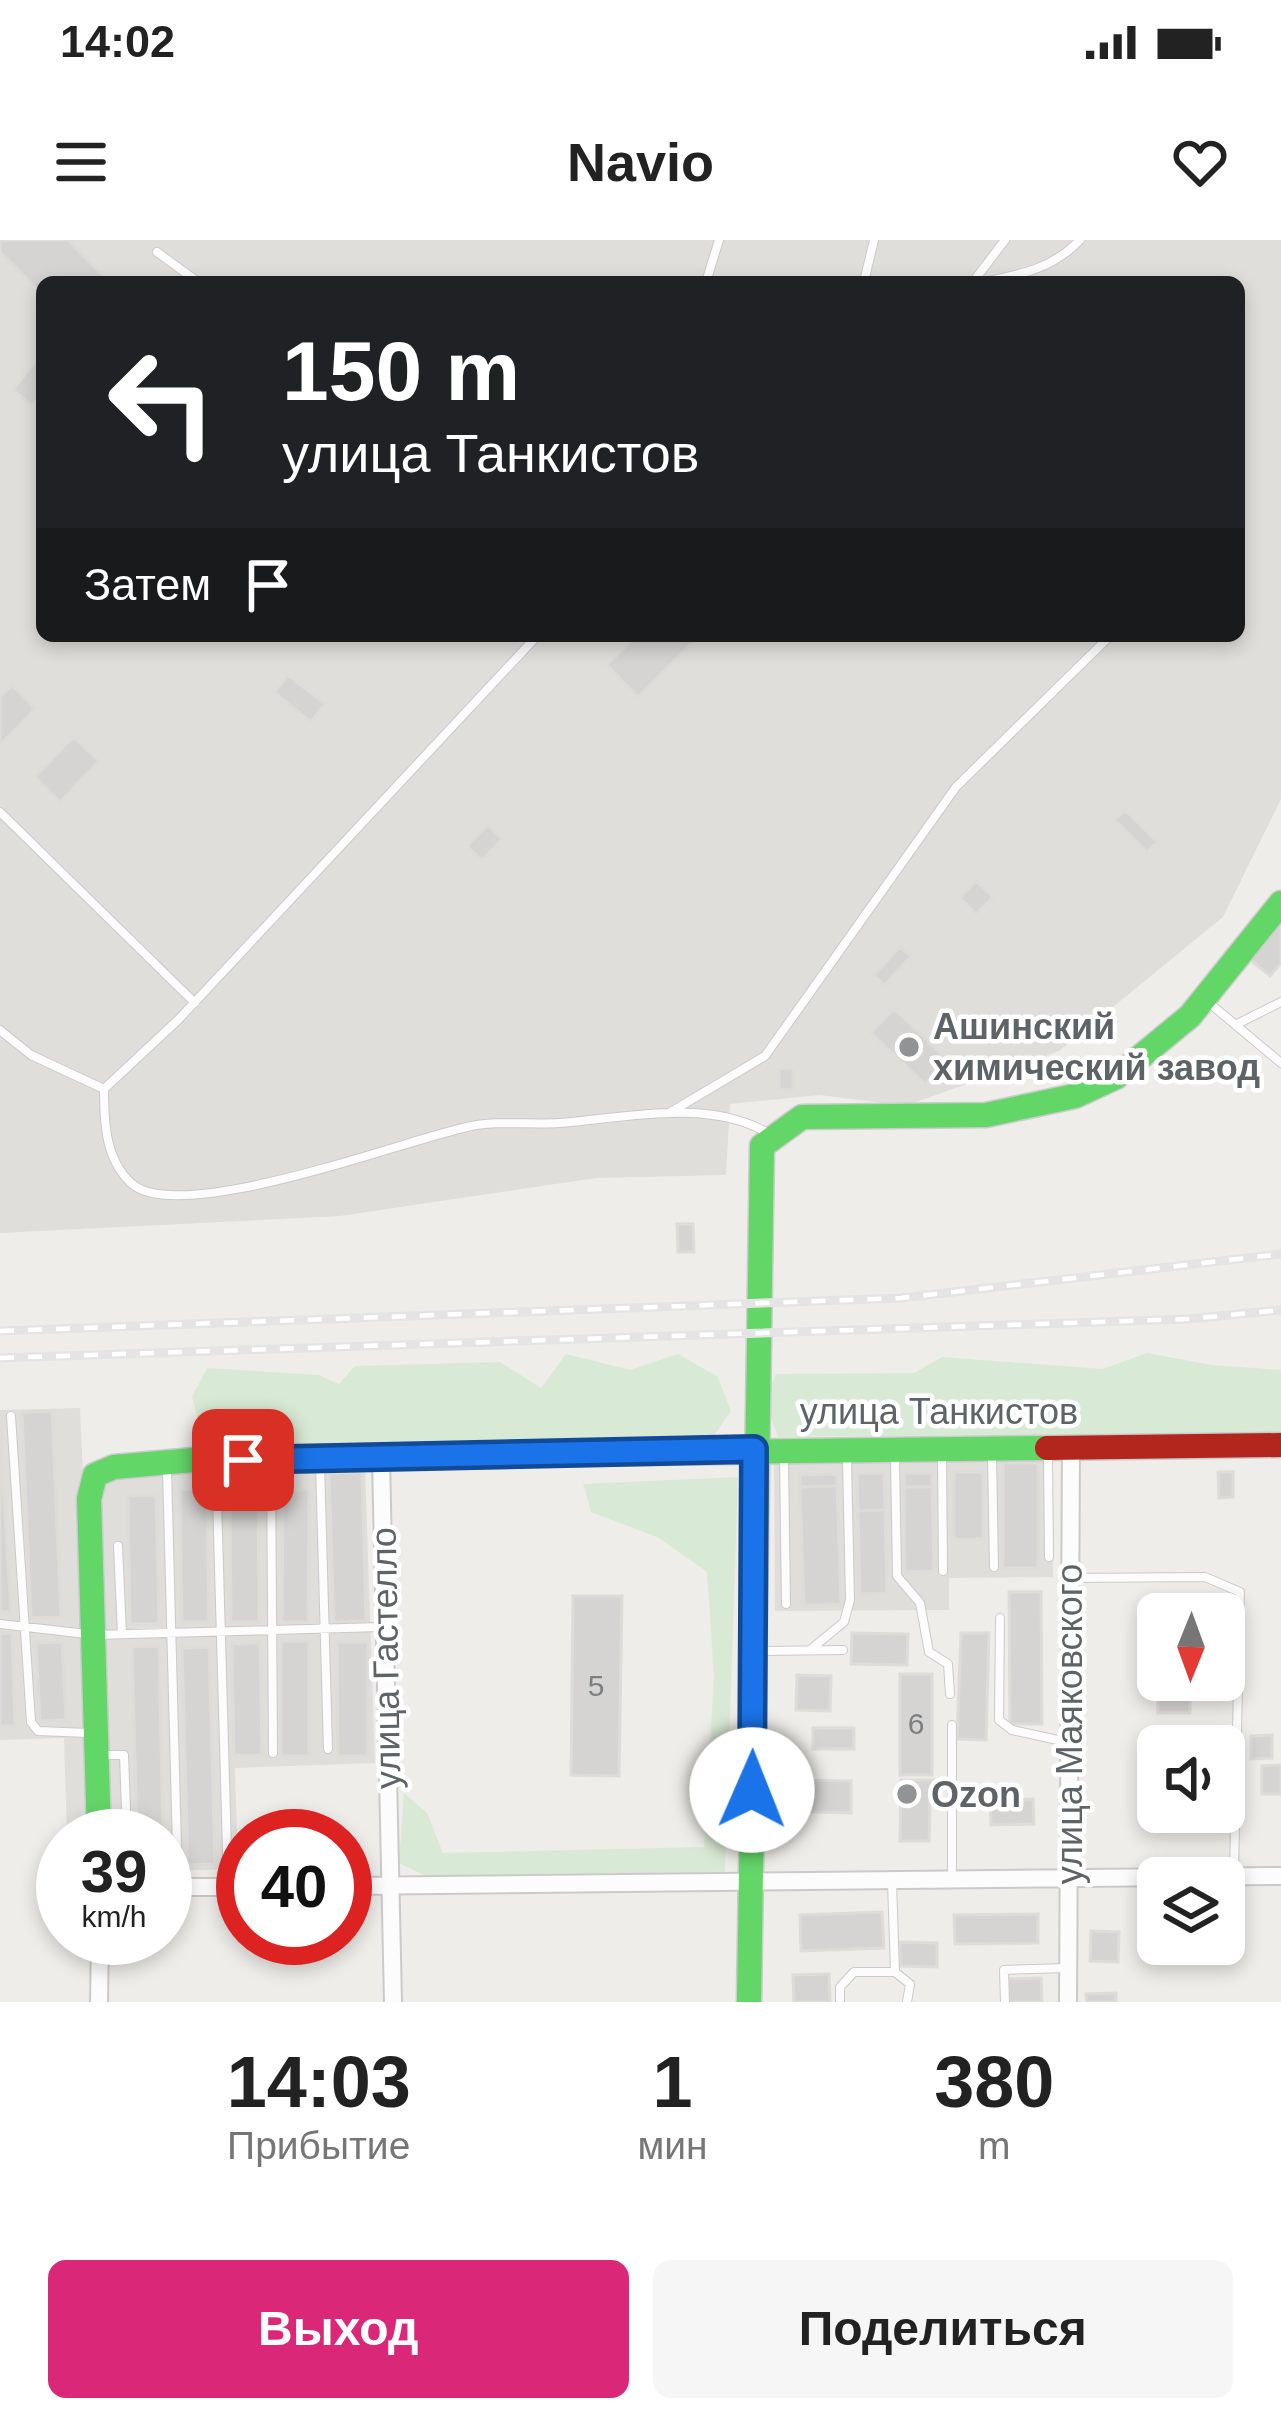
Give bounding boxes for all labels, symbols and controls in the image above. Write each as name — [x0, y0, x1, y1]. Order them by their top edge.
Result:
text: 14:02 — [60, 16, 175, 67]
icon: menu — [48, 129, 114, 195]
icon: heart — [1167, 129, 1233, 195]
text: Navio — [567, 132, 714, 192]
icon: left — [84, 324, 240, 480]
text: 150 m — [282, 324, 520, 418]
text: улица Танкистов — [282, 423, 700, 483]
icon: arrive — [235, 552, 301, 618]
text: Затем — [84, 559, 211, 610]
place label: Ашинский химический завод — [933, 1006, 1260, 1088]
marker: Ашинский химический завод — [896, 1034, 922, 1060]
street label: улица Танкистов — [800, 1391, 1078, 1432]
pin — [192, 1409, 294, 1511]
icon: arrive — [210, 1427, 276, 1493]
street label: улица Гастелло — [363, 1527, 408, 1789]
street label: улица Маяковского — [1049, 1564, 1090, 1884]
north arrow — [1137, 1593, 1245, 1701]
map controls — [1137, 1593, 1245, 1965]
house number: 5 — [588, 1669, 604, 1702]
house number: 6 — [908, 1707, 924, 1740]
button: sound — [1137, 1725, 1245, 1833]
position arrow — [689, 1727, 815, 1853]
place label: Ozon — [931, 1774, 1021, 1815]
marker: Ozon — [894, 1781, 920, 1807]
speed limit sign: 40 — [216, 1809, 372, 1965]
text: 39 — [81, 1838, 147, 1905]
button: layers — [1137, 1857, 1245, 1965]
text: km/h — [81, 1900, 147, 1933]
text: 14:03 — [227, 2042, 411, 2122]
text: 1 — [652, 2042, 693, 2122]
text: 380 — [934, 2042, 1054, 2122]
text: Прибытие — [227, 2124, 410, 2167]
text: мин — [637, 2124, 708, 2167]
text: m — [978, 2124, 1011, 2167]
button: Выход — [48, 2260, 629, 2398]
button: Поделиться — [653, 2260, 1233, 2398]

